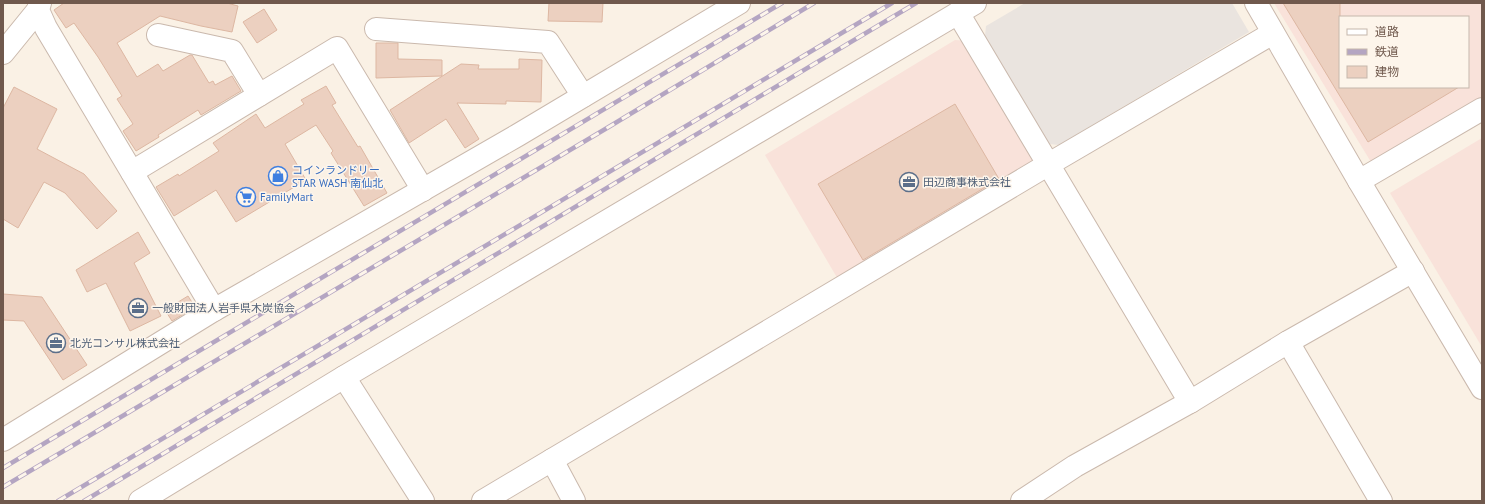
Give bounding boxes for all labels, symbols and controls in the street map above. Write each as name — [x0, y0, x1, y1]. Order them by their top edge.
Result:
legend — [1339, 16, 1469, 88]
text: 道路 — [1375, 24, 1399, 39]
text: 鉄道 — [1375, 44, 1399, 59]
text: 建物 — [1375, 64, 1399, 79]
place label: コインランドリー STAR WASH 南仙北 — [292, 163, 383, 190]
shop icon: コインランドリー STAR WASH 南仙北 — [267, 165, 289, 187]
office icon: 田辺商事株式会社 — [898, 171, 920, 193]
place label: 田辺商事株式会社 — [923, 175, 1011, 189]
supermarket icon: FamilyMart — [235, 186, 257, 208]
place label: FamilyMart — [260, 190, 314, 204]
office icon: 一般財団法人岩手県木炭協会 — [127, 297, 149, 319]
place label: 一般財団法人岩手県木炭協会 — [152, 301, 295, 315]
office icon: 北光コンサル株式会社 — [45, 332, 67, 354]
place label: 北光コンサル株式会社 — [70, 336, 180, 350]

